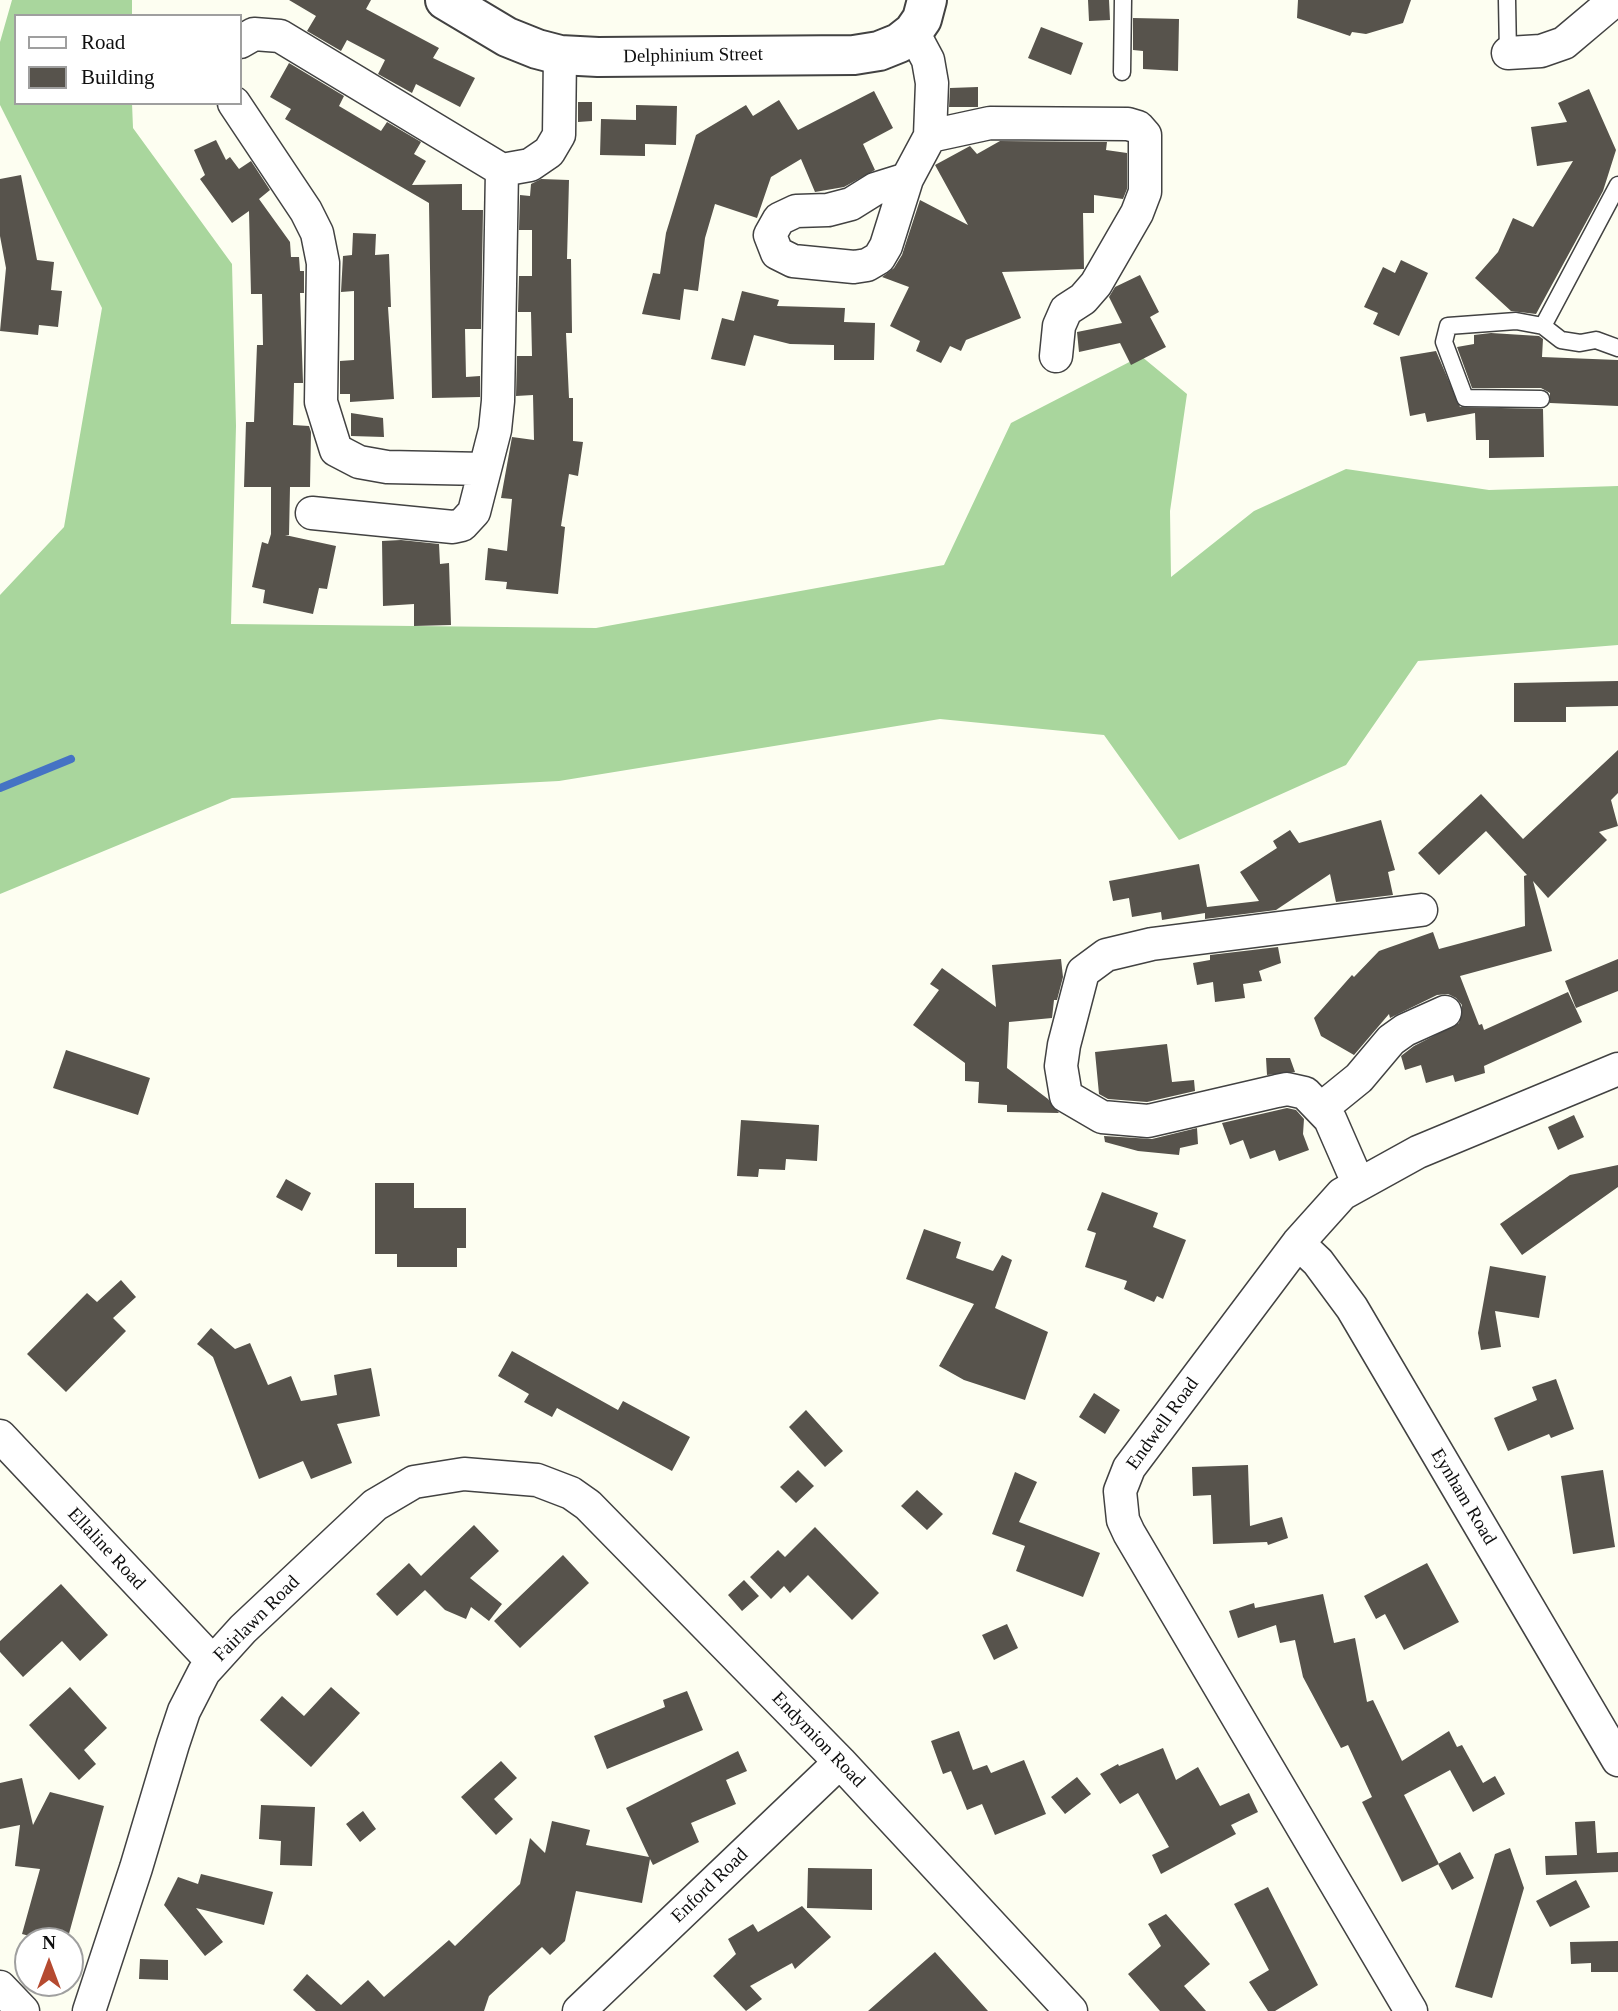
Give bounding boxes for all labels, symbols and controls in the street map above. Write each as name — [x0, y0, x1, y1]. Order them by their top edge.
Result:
legend — [14, 14, 242, 105]
text: Road — [81, 30, 125, 54]
street label: Delphinium Street — [623, 43, 763, 69]
text: Building — [81, 65, 155, 89]
street label: Endwell Road — [1122, 1374, 1204, 1474]
street label: Eynham Road — [1425, 1445, 1501, 1549]
street label: Ellaline Road — [62, 1503, 150, 1595]
street label: Fairlawn Road — [209, 1571, 305, 1667]
street label: Endymion Road — [767, 1687, 869, 1793]
street label: Enford Road — [667, 1844, 753, 1928]
north arrow — [14, 1927, 84, 1997]
text: N — [42, 1932, 56, 1953]

